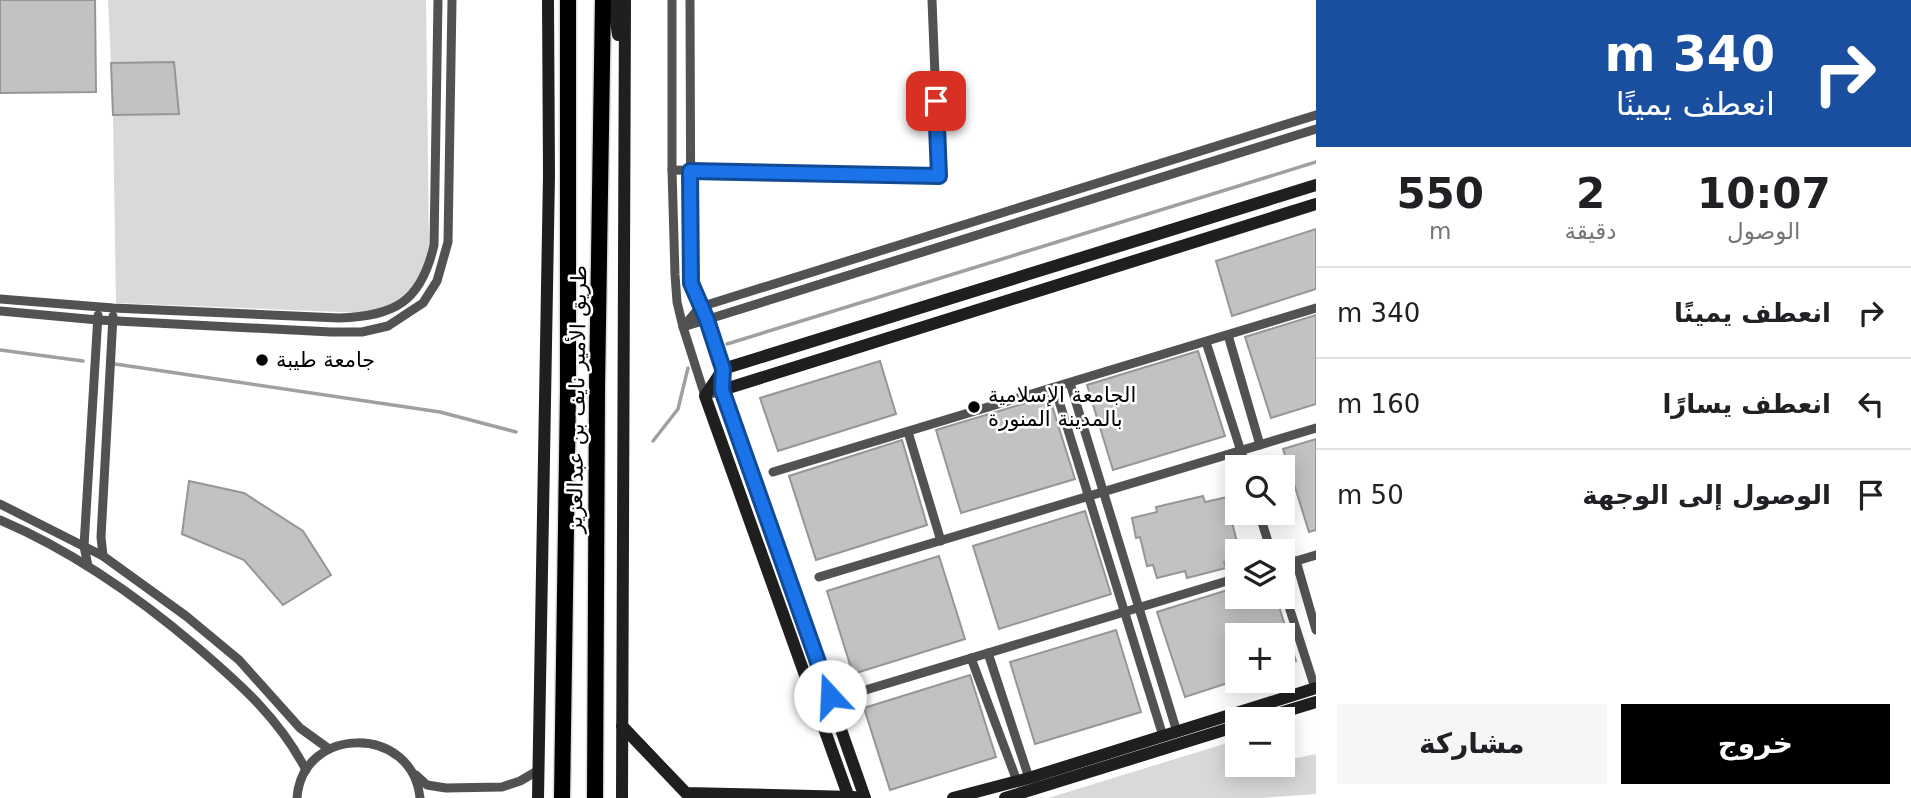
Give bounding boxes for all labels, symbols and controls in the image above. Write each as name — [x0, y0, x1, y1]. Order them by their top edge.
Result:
text: 340 m — [1605, 26, 1775, 83]
icon: right — [1799, 28, 1890, 119]
pin — [906, 71, 966, 131]
icon: arrive — [917, 82, 955, 120]
text: انعطف يمينًا — [1616, 85, 1775, 123]
text: 550 — [1396, 169, 1484, 218]
text: 2 — [1576, 169, 1605, 218]
text: 10:07 — [1697, 169, 1831, 218]
text: m — [1429, 218, 1451, 244]
text: دقيقة — [1564, 218, 1617, 244]
text: الوصول — [1727, 218, 1800, 244]
street label: طريق الأمير نايف بن عبدالعزيز — [562, 265, 591, 534]
icon: right — [1852, 294, 1890, 332]
text: 340 m — [1337, 298, 1420, 328]
text: انعطف يمينًا — [1674, 298, 1831, 328]
place label: جامعة طيبة — [276, 348, 375, 372]
marker: جامعة طيبة — [254, 352, 270, 368]
place label: الجامعة الإسلامية بالمدينة المنورة — [988, 383, 1136, 431]
icon: left — [1852, 385, 1890, 423]
text: 160 m — [1337, 389, 1420, 419]
text: انعطف يسارًا — [1662, 389, 1831, 419]
marker: الجامعة الإسلامية بالمدينة المنورة — [966, 399, 982, 415]
map controls — [1225, 455, 1295, 777]
button: search — [1225, 455, 1295, 525]
icon: arrive — [1852, 476, 1890, 514]
text: 50 m — [1337, 480, 1404, 510]
text: الوصول إلى الوجهة — [1582, 480, 1831, 510]
button: layers — [1225, 539, 1295, 609]
button: + — [1225, 623, 1295, 693]
position arrow — [793, 659, 867, 733]
button: مشاركة — [1337, 704, 1607, 784]
button: خروج — [1621, 704, 1890, 784]
button: − — [1225, 707, 1295, 777]

